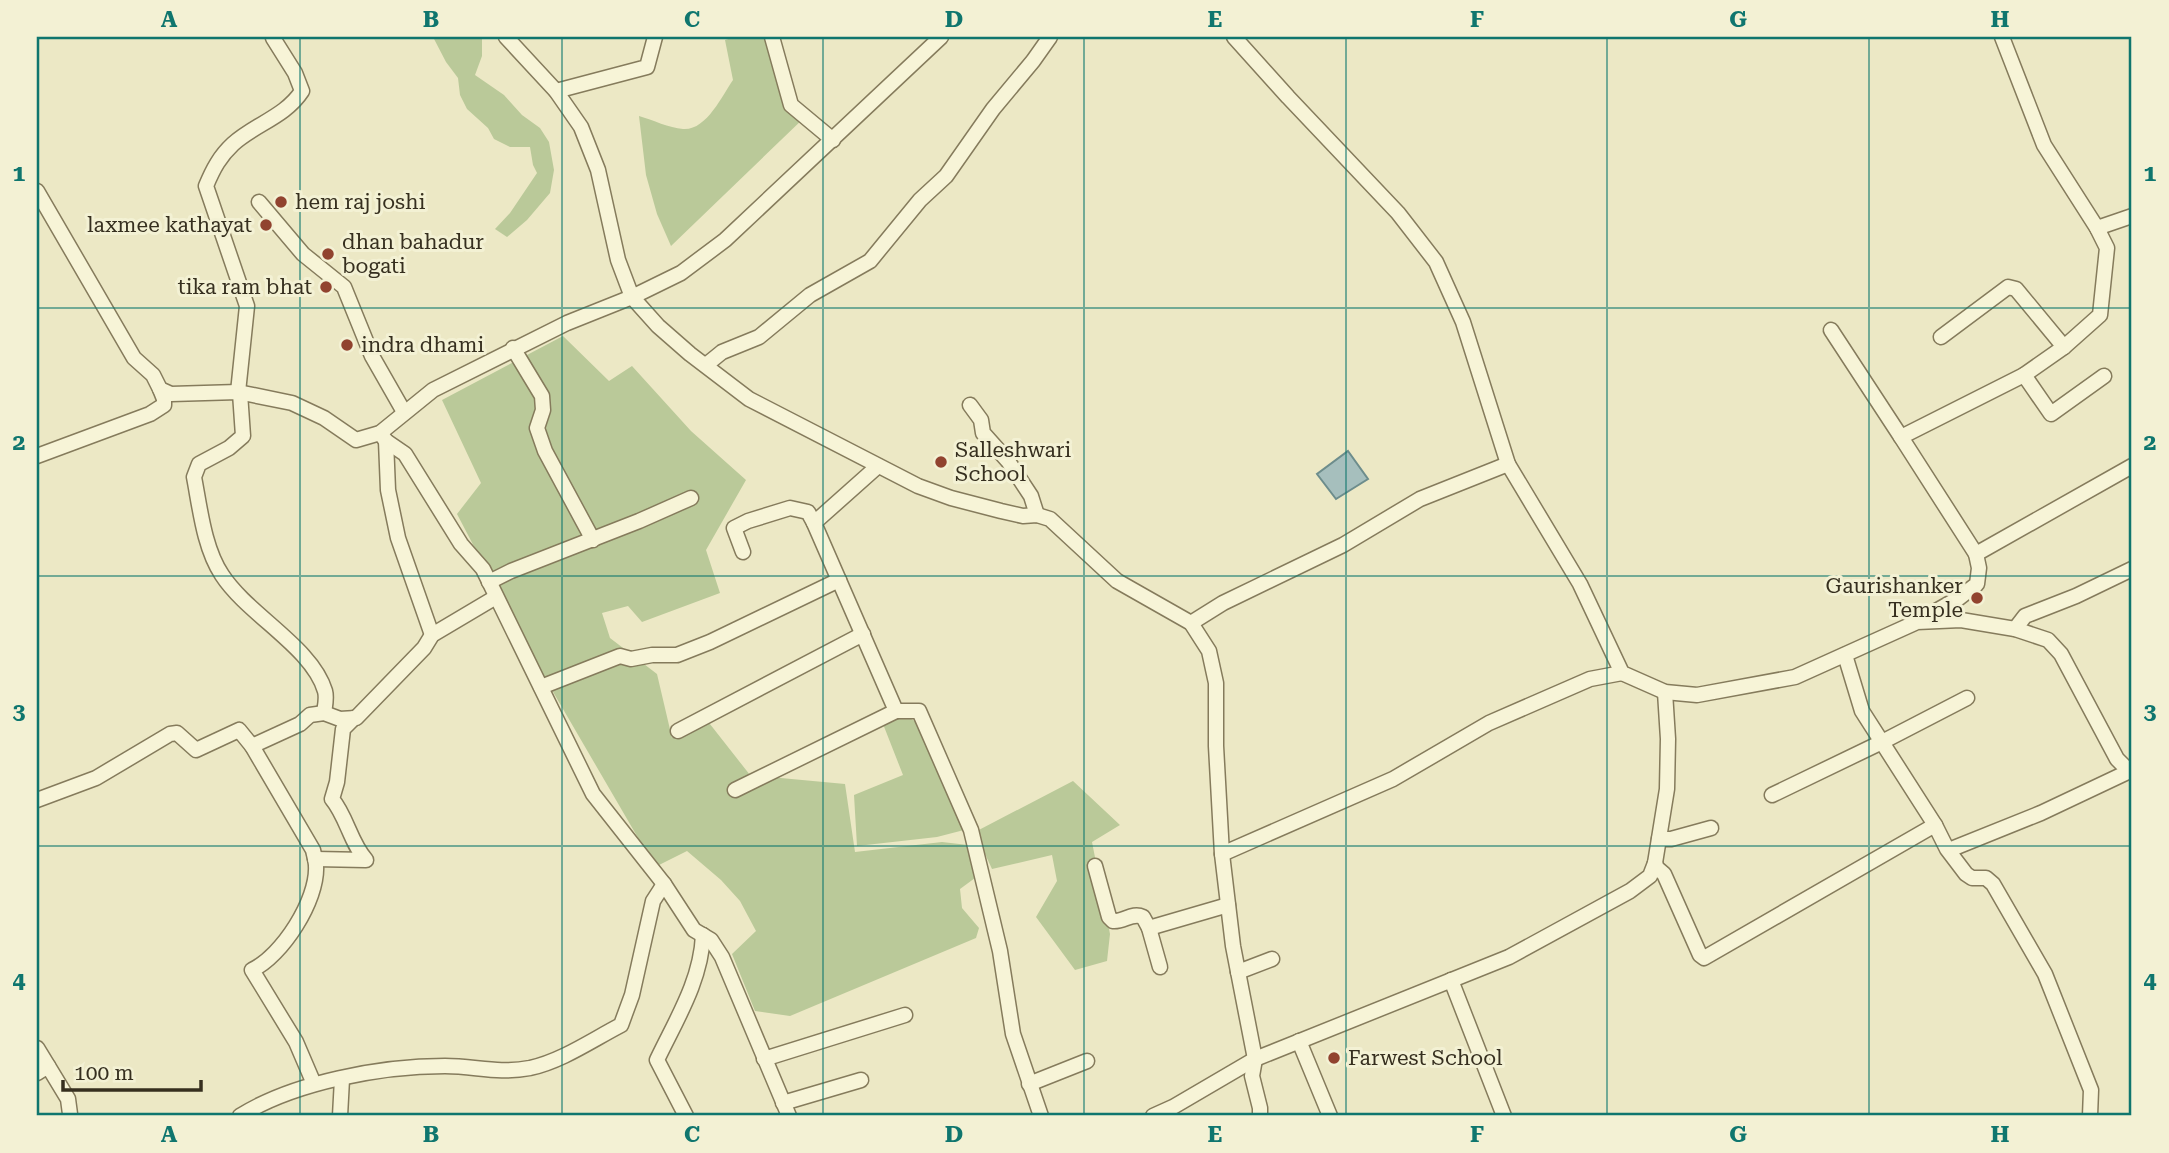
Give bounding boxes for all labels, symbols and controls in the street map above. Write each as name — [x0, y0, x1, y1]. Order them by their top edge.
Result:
text: A — [161, 6, 178, 33]
text: B — [423, 6, 439, 33]
text: C — [684, 6, 700, 33]
text: D — [945, 6, 963, 33]
text: E — [1208, 6, 1222, 33]
text: F — [1470, 6, 1484, 33]
text: G — [1729, 6, 1747, 33]
text: H — [1991, 6, 2010, 33]
text: 1 — [13, 160, 26, 187]
text: 1 — [2144, 160, 2157, 187]
place label: hem raj joshi — [295, 190, 426, 214]
marker: hem raj joshi — [273, 194, 289, 210]
place label: laxmee kathayat — [87, 213, 252, 237]
marker: laxmee kathayat — [258, 217, 274, 233]
place label: dhan bahadur bogati — [342, 230, 484, 278]
marker: dhan bahadur bogati — [320, 246, 336, 262]
place label: tika ram bhat — [178, 275, 312, 299]
marker: tika ram bhat — [318, 279, 334, 295]
place label: indra dhami — [361, 333, 484, 357]
marker: indra dhami — [339, 337, 355, 353]
text: 2 — [13, 429, 25, 456]
text: 2 — [2144, 429, 2156, 456]
place label: Salleshwari School — [955, 438, 1071, 486]
marker: Salleshwari School — [933, 454, 949, 470]
place label: Gaurishanker Temple — [1826, 574, 1963, 622]
marker: Gaurishanker Temple — [1969, 590, 1985, 606]
text: 3 — [13, 698, 26, 725]
text: 3 — [2144, 698, 2157, 725]
text: 4 — [13, 967, 26, 994]
text: 4 — [2144, 967, 2157, 994]
place label: Farwest School — [1348, 1046, 1503, 1070]
scale bar — [63, 1048, 201, 1092]
marker: Farwest School — [1326, 1050, 1342, 1066]
text: 100 m — [74, 1061, 134, 1085]
text: A — [161, 1121, 178, 1148]
text: B — [423, 1121, 439, 1148]
text: C — [684, 1121, 700, 1148]
text: D — [945, 1121, 963, 1148]
text: E — [1208, 1121, 1222, 1148]
text: F — [1470, 1121, 1484, 1148]
text: G — [1729, 1121, 1747, 1148]
text: H — [1991, 1121, 2010, 1148]

